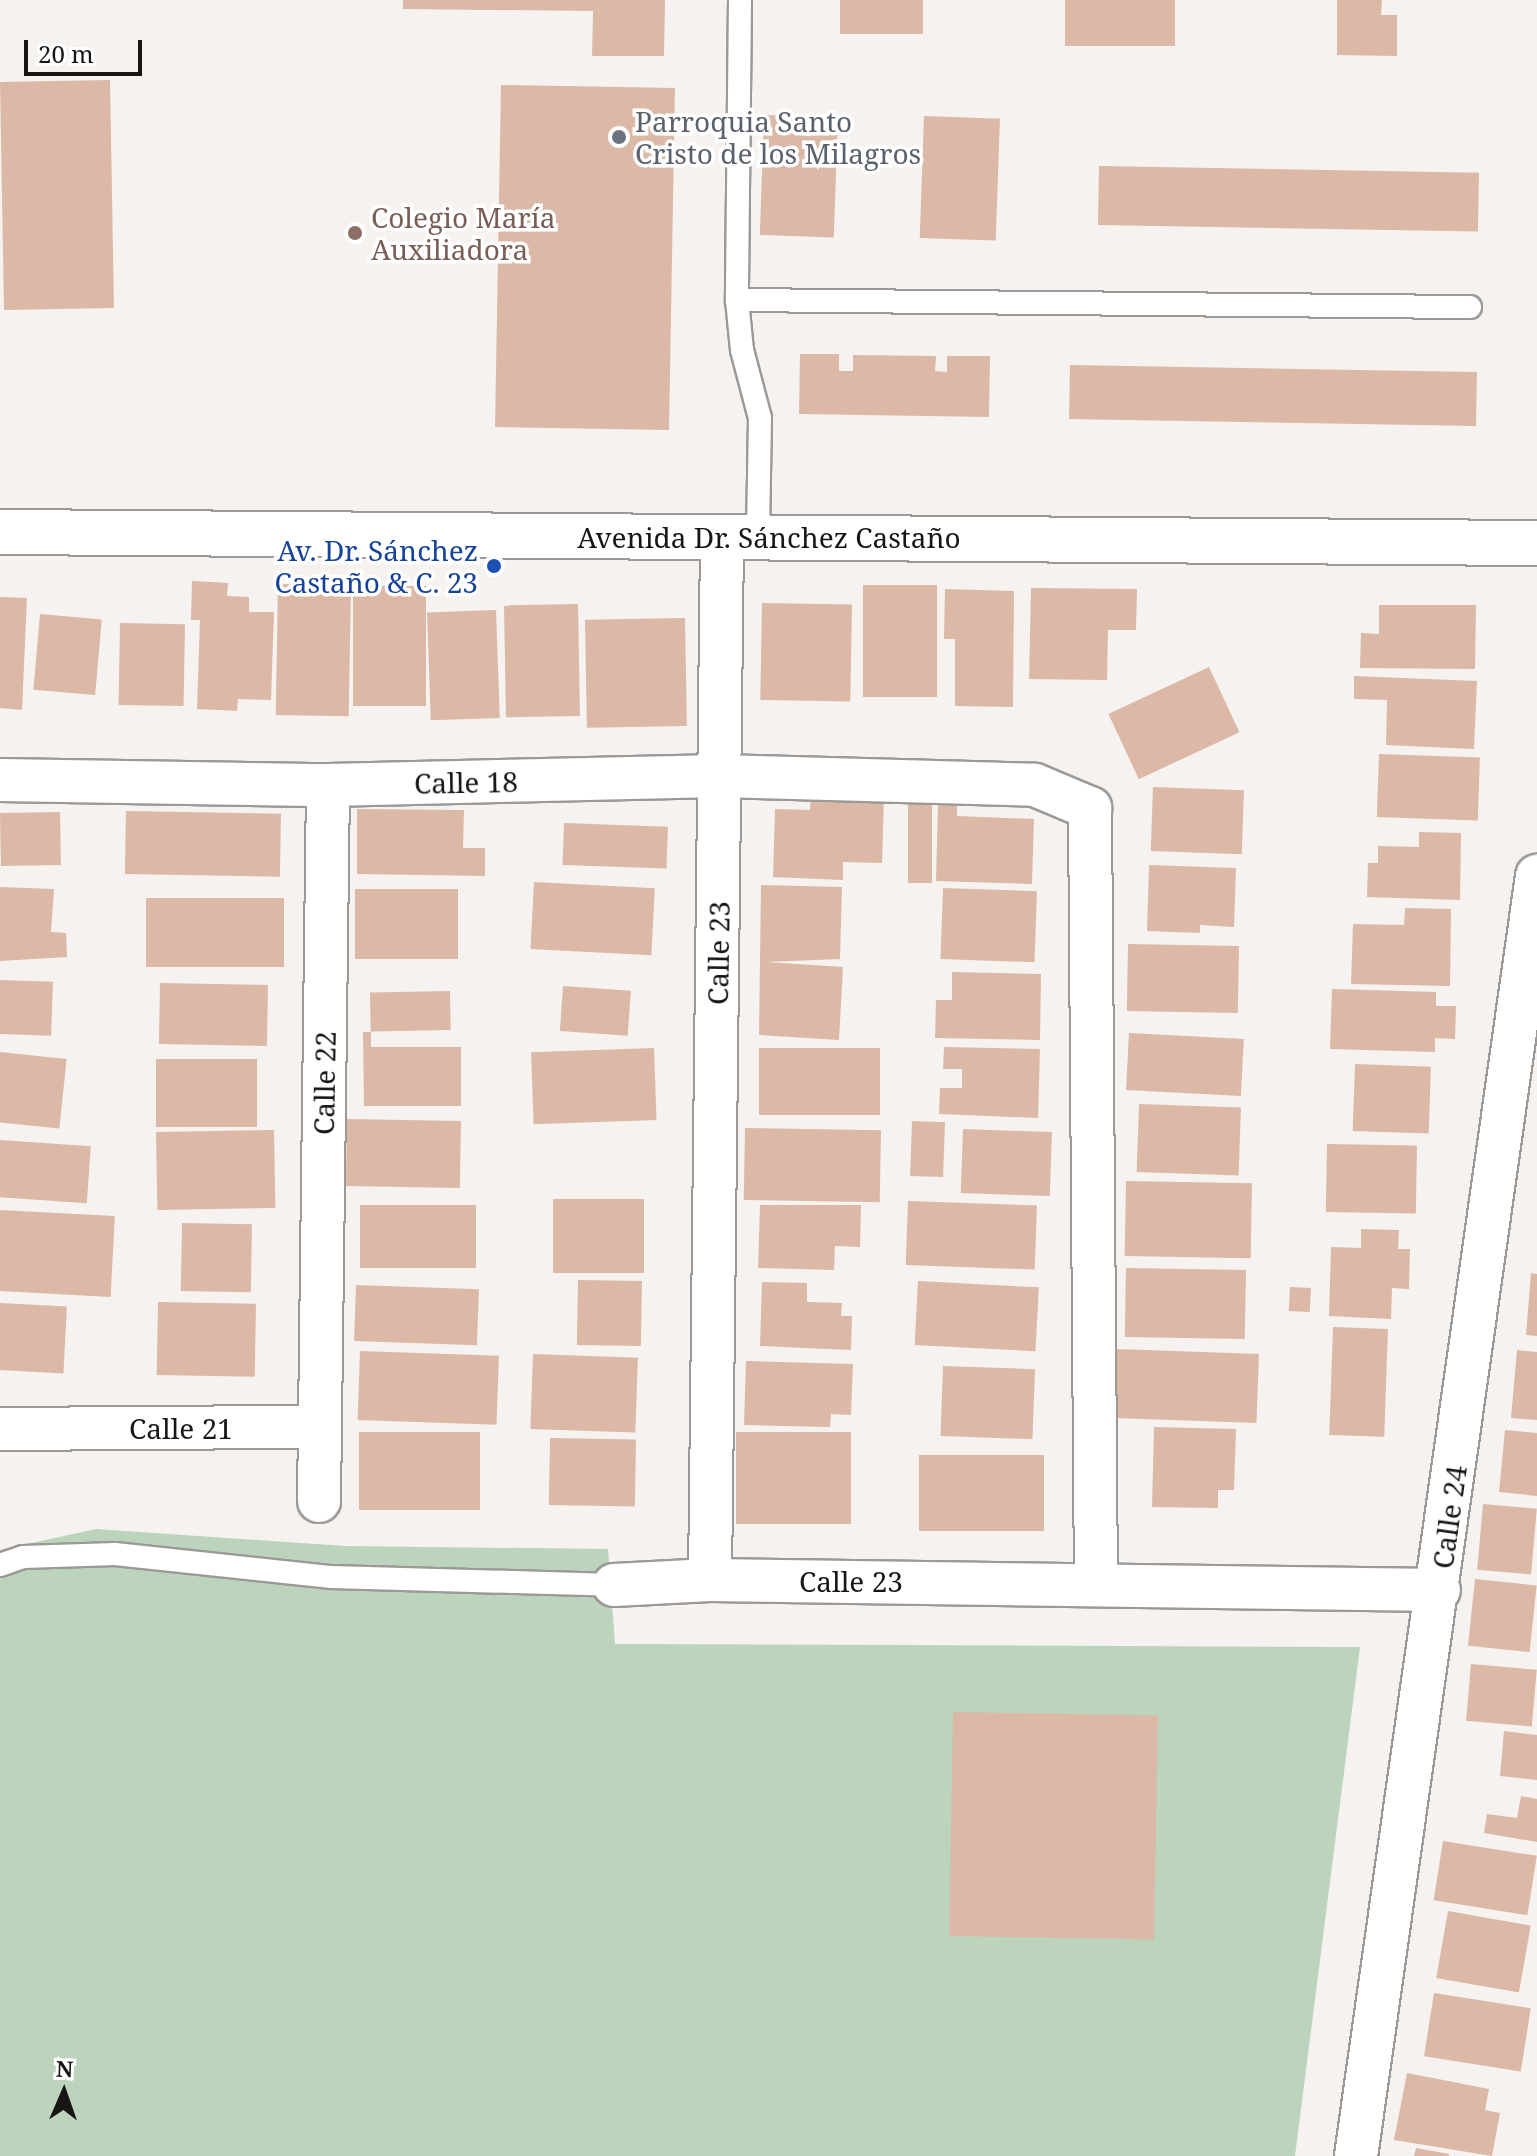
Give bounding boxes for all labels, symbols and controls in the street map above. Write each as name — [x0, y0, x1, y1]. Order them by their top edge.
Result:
scale bar — [28, 24, 146, 74]
text: 20 m — [38, 37, 94, 70]
place label: Parroquia Santo Cristo de los Milagros — [635, 104, 921, 170]
marker: Parroquia Santo Cristo de los Milagros — [610, 128, 628, 146]
place label: Colegio María Auxiliadora — [371, 200, 555, 266]
marker: Colegio María Auxiliadora — [346, 224, 364, 242]
street label: Avenida Dr. Sánchez Castaño — [577, 520, 961, 554]
place label: Av. Dr. Sánchez Castaño & C. 23 — [274, 533, 478, 599]
marker: Av. Dr. Sánchez Castaño & C. 23 — [485, 557, 503, 575]
street label: Calle 18 — [414, 764, 518, 800]
street label: Calle 23 — [700, 901, 736, 1005]
street label: Calle 22 — [306, 1031, 342, 1135]
street label: Calle 21 — [129, 1411, 233, 1445]
street label: Calle 24 — [1425, 1463, 1473, 1571]
street label: Calle 23 — [799, 1564, 903, 1598]
north arrow — [24, 2052, 104, 2132]
text: N — [56, 2053, 74, 2083]

